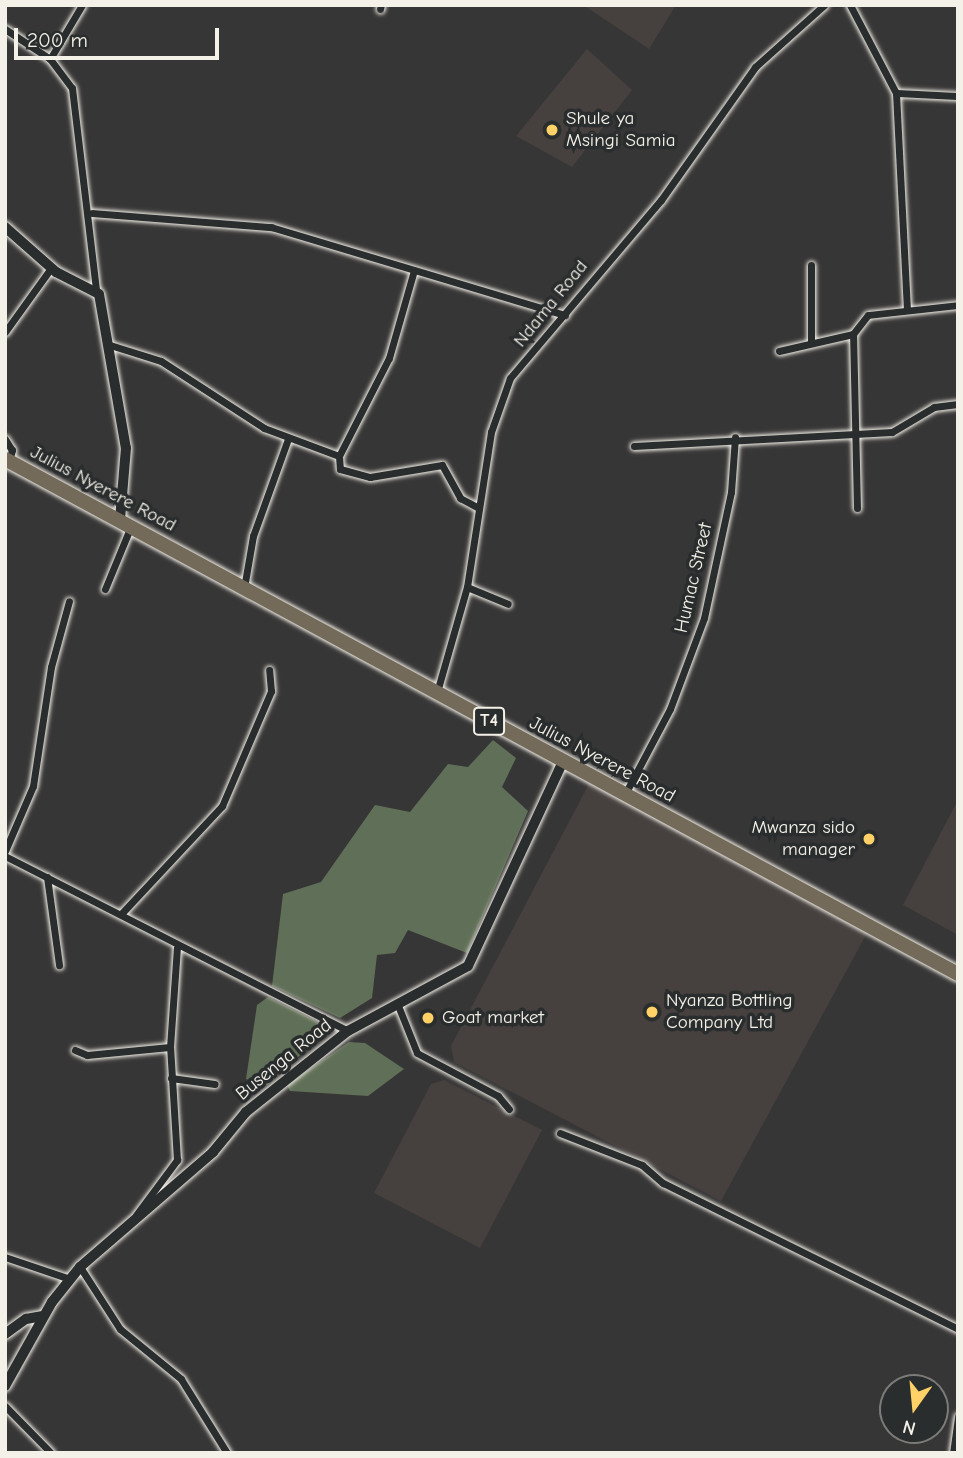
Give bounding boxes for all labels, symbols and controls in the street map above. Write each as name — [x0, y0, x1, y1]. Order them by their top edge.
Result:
scale bar — [18, 14, 222, 58]
text: 200 m — [27, 28, 88, 52]
place label: Shule ya Msingi Samia — [566, 108, 675, 152]
marker: Shule ya Msingi Samia — [544, 122, 560, 138]
street label: Ndama Road — [509, 256, 593, 352]
street label: Julius Nyerere Road — [26, 441, 180, 537]
street label: Humac Street — [670, 521, 718, 635]
road number: T4 — [472, 706, 506, 736]
street label: Julius Nyerere Road — [525, 712, 679, 808]
place label: Mwanza sido manager — [751, 817, 855, 861]
marker: Mwanza sido manager — [861, 831, 877, 847]
place label: Nyanza Bottling Company Ltd — [666, 990, 793, 1034]
marker: Nyanza Bottling Company Ltd — [644, 1004, 660, 1020]
place label: Goat market — [442, 1007, 544, 1029]
marker: Goat market — [420, 1010, 436, 1026]
street label: Busenga Road — [232, 1014, 336, 1106]
north arrow — [879, 1374, 949, 1444]
text: N — [900, 1415, 918, 1440]

